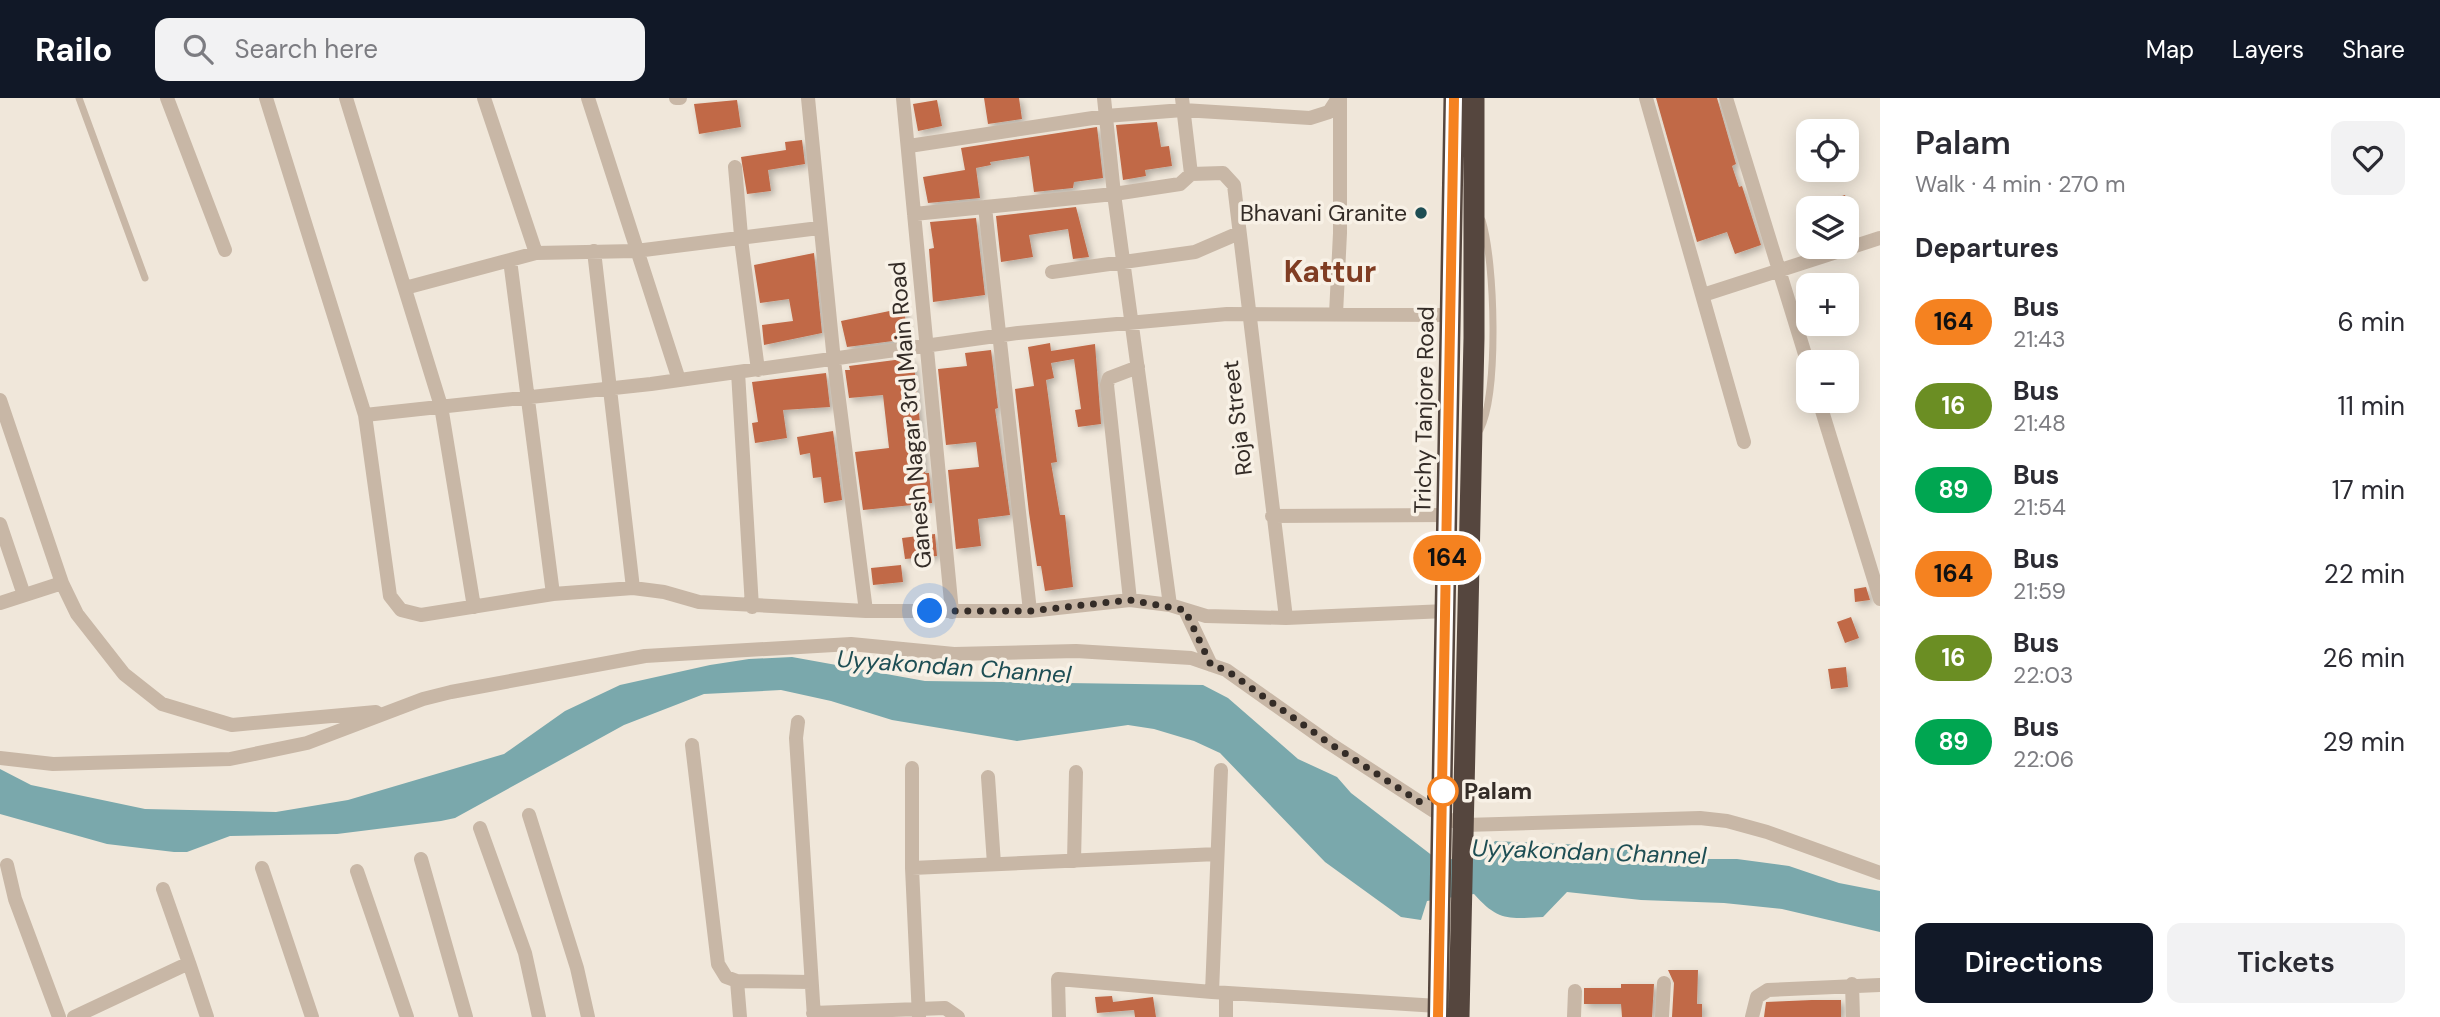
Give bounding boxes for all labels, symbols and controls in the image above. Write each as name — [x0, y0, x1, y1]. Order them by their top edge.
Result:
search box — [155, 18, 645, 81]
text: Railo — [35, 28, 113, 71]
icon: search — [179, 30, 217, 68]
text: Search here — [235, 32, 378, 66]
text: Map — [2146, 34, 2194, 65]
text: Layers — [2232, 34, 2304, 65]
text: Share — [2342, 34, 2405, 65]
map controls — [1796, 119, 1859, 413]
button: locate — [1796, 119, 1859, 182]
text: Palam — [1915, 121, 2011, 164]
button: heart — [2331, 121, 2405, 195]
text: Walk · 4 min · 270 m — [1915, 169, 2125, 199]
button: layers — [1796, 196, 1859, 259]
place label: Bhavani Granite — [1240, 198, 1407, 228]
marker: Bhavani Granite — [1413, 205, 1429, 221]
text: Departures — [1915, 231, 2059, 265]
district label: Kattur — [1284, 252, 1376, 291]
street label: Ganesh Nagar 3rd Main Road — [882, 260, 938, 570]
button: + — [1796, 273, 1859, 336]
text: Bus — [2013, 290, 2059, 324]
text: 6 min — [2337, 305, 2405, 339]
street label: Trichy Tanjore Road — [1407, 306, 1441, 514]
text: 164 — [1934, 306, 1973, 337]
text: 21:43 — [2013, 324, 2066, 354]
button: − — [1796, 350, 1859, 413]
street label: Roja Street — [1215, 359, 1259, 477]
text: Bus — [2013, 374, 2059, 408]
text: 11 min — [2338, 389, 2405, 423]
text: 16 — [1942, 390, 1965, 421]
text: 21:48 — [2013, 408, 2066, 438]
text: Bus — [2013, 458, 2059, 492]
text: 17 min — [2332, 473, 2405, 507]
text: 89 — [1939, 474, 1968, 505]
text: 21:54 — [2013, 492, 2066, 522]
line badge: 164 — [1407, 535, 1487, 581]
text: 164 — [1427, 542, 1467, 573]
text: Bus — [2013, 542, 2059, 576]
text: 22 min — [2324, 557, 2405, 591]
text: 164 — [1934, 558, 1973, 589]
text: 21:59 — [2013, 576, 2066, 606]
your location — [912, 593, 947, 628]
text: Bus — [2013, 626, 2059, 660]
text: 26 min — [2322, 641, 2405, 675]
text: 16 — [1942, 642, 1965, 673]
water label: Uyyakondan Channel — [836, 643, 1073, 690]
text: 22:03 — [2013, 660, 2073, 690]
text: Bus — [2013, 710, 2059, 744]
text: 29 min — [2323, 725, 2405, 759]
text: 89 — [1939, 726, 1968, 757]
text: 22:06 — [2013, 744, 2074, 774]
marker: Palam — [1428, 776, 1458, 806]
place label: Palam — [1464, 776, 1532, 806]
water label: Uyyakondan Channel — [1471, 832, 1708, 871]
button: Directions — [1915, 923, 2153, 1003]
button: Tickets — [2167, 923, 2405, 1003]

